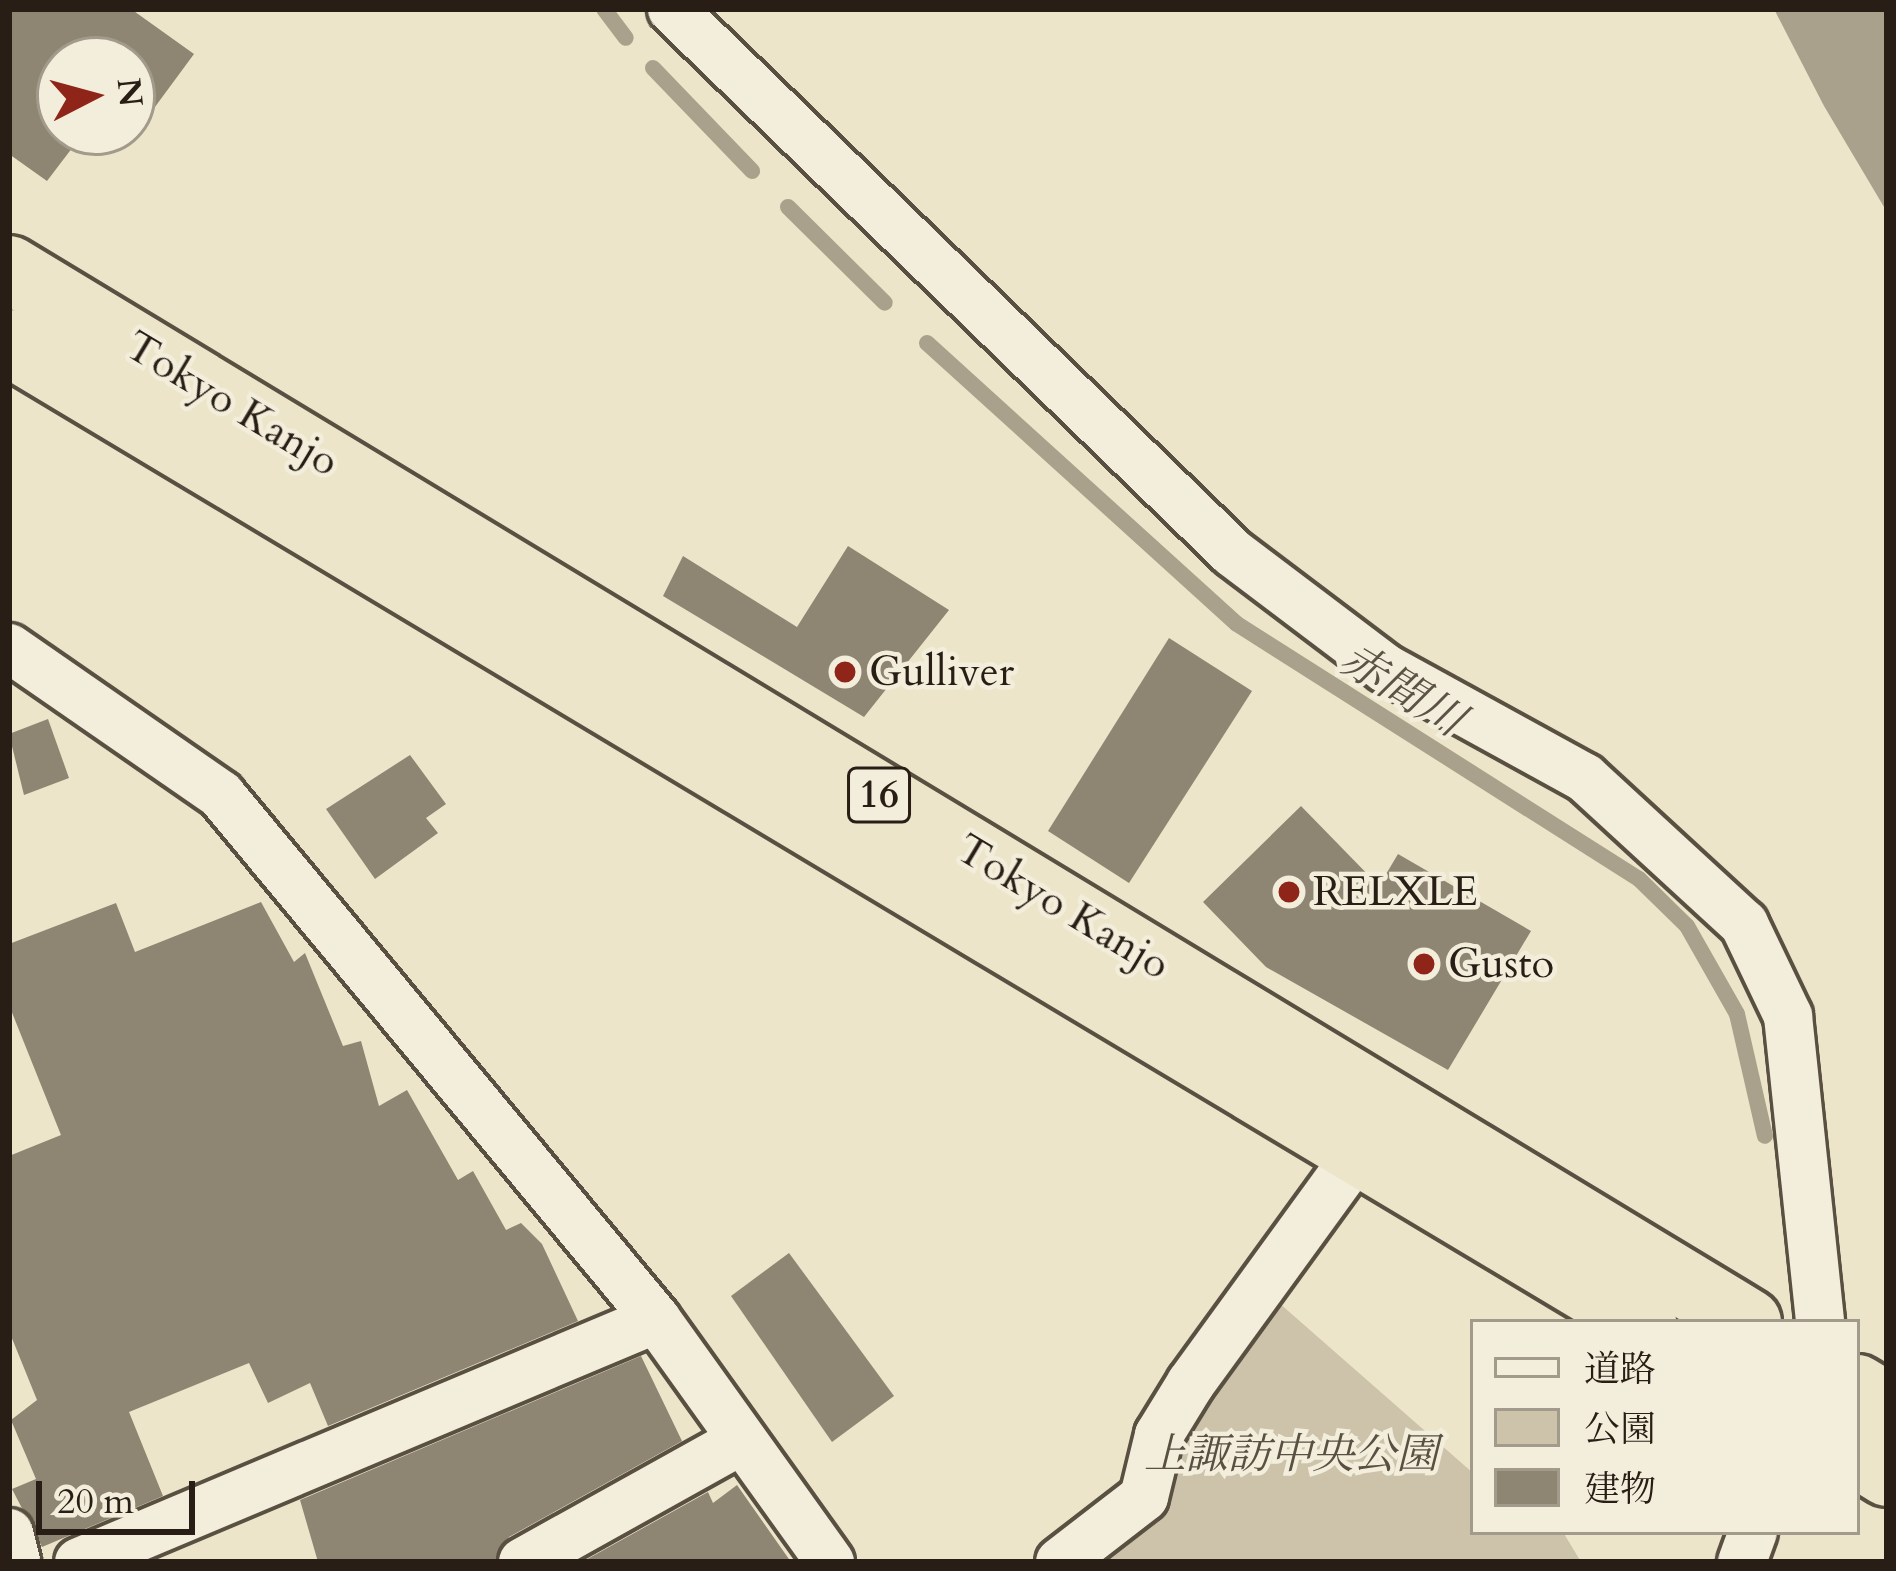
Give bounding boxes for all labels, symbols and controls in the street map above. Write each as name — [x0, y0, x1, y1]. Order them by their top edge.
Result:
north arrow — [36, 36, 156, 156]
text: N — [105, 76, 153, 109]
street label: Tokyo Kanjo — [116, 321, 348, 487]
water label: 赤間川 — [1330, 632, 1474, 748]
place label: Gulliver — [869, 647, 1014, 697]
marker: Gulliver — [832, 659, 858, 685]
road number: 16 — [846, 762, 912, 828]
street label: Tokyo Kanjo — [947, 824, 1179, 990]
place label: RELXLE — [1313, 867, 1478, 917]
marker: RELXLE — [1276, 879, 1302, 905]
place label: Gusto — [1448, 939, 1554, 989]
marker: Gusto — [1411, 951, 1437, 977]
legend — [1470, 1319, 1860, 1535]
text: 道路 — [1584, 1345, 1656, 1394]
text: 公園 — [1584, 1405, 1656, 1454]
park label: 上諏訪中央公園 — [1144, 1430, 1438, 1480]
scale bar — [42, 1457, 201, 1531]
text: 建物 — [1584, 1465, 1656, 1514]
text: 20 m — [57, 1477, 134, 1526]

